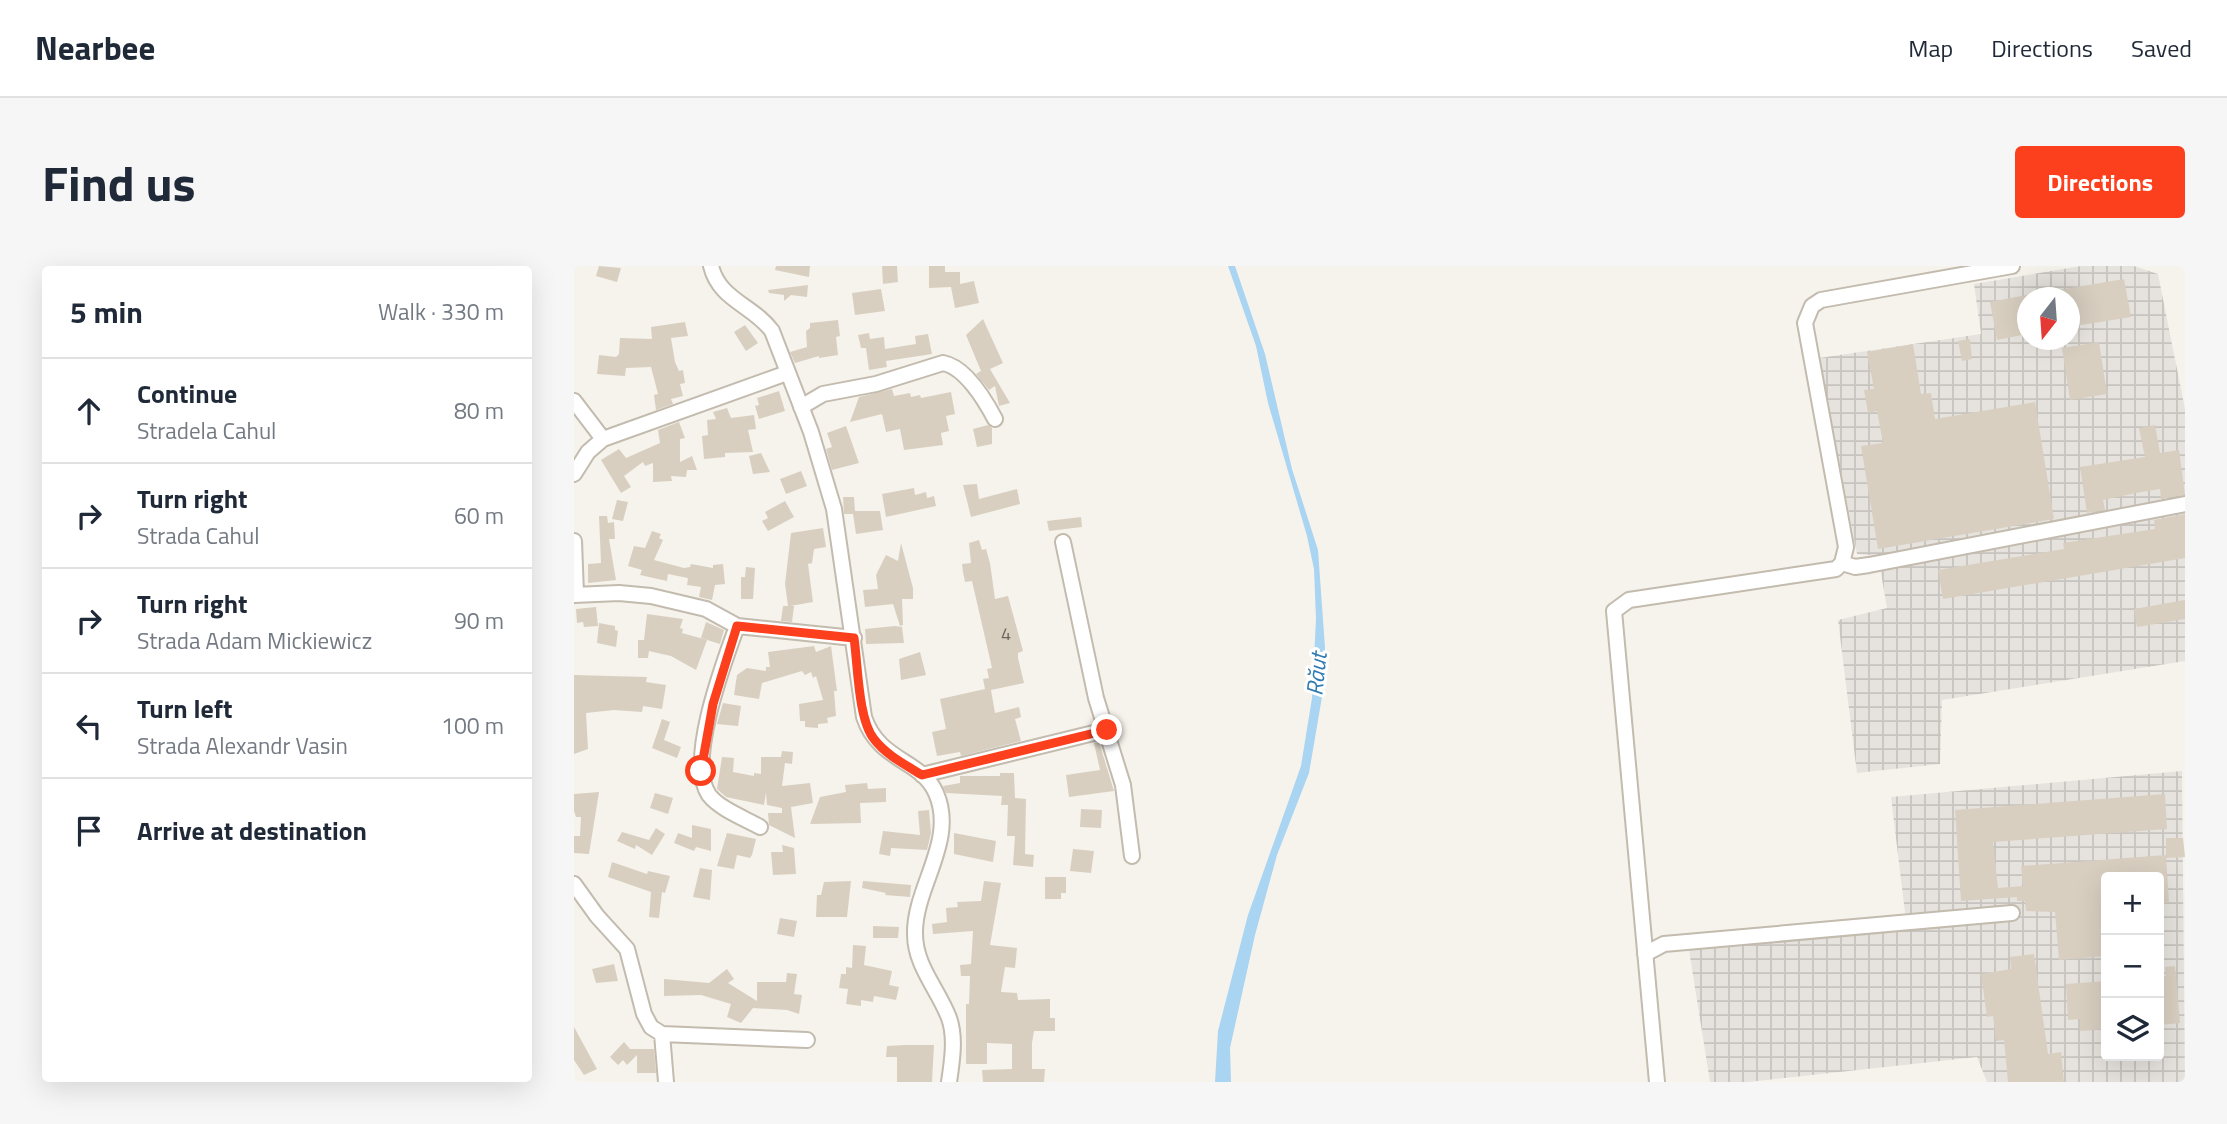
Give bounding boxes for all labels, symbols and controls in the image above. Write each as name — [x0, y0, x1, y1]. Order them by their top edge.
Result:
text: Nearbee — [35, 23, 155, 73]
text: Map — [1908, 30, 1953, 66]
text: Directions — [1991, 30, 2093, 66]
text: Saved — [2131, 30, 2192, 66]
text: Find us — [42, 145, 196, 220]
button: Directions — [2015, 146, 2185, 218]
north arrow — [2017, 287, 2080, 350]
text: 5 min — [70, 289, 143, 335]
text: Walk · 330 m — [378, 294, 504, 329]
text: Continue — [137, 374, 237, 413]
icon: ahead — [70, 392, 108, 430]
text: 80 m — [454, 393, 504, 428]
text: Stradela Cahul — [137, 413, 276, 448]
text: Turn right — [137, 479, 248, 518]
icon: right — [70, 497, 108, 535]
text: 60 m — [454, 498, 504, 533]
text: Strada Cahul — [137, 518, 259, 553]
text: Turn right — [137, 584, 248, 623]
icon: right — [70, 602, 108, 640]
text: 90 m — [454, 603, 504, 638]
house number: 4 — [1001, 620, 1011, 647]
text: Strada Adam Mickiewicz — [137, 623, 372, 658]
water label: Răut — [1296, 648, 1336, 697]
text: Turn left — [137, 689, 232, 728]
icon: left — [70, 707, 108, 745]
text: 100 m — [441, 708, 504, 743]
route end — [1091, 714, 1122, 745]
text: Strada Alexandr Vasin — [137, 728, 348, 763]
route start — [685, 755, 716, 786]
text: Arrive at destination — [137, 811, 367, 850]
icon: arrive — [70, 812, 108, 850]
map controls — [2101, 872, 2164, 1061]
button: + — [2101, 872, 2164, 935]
button: − — [2101, 935, 2164, 998]
button: layers — [2101, 998, 2164, 1061]

